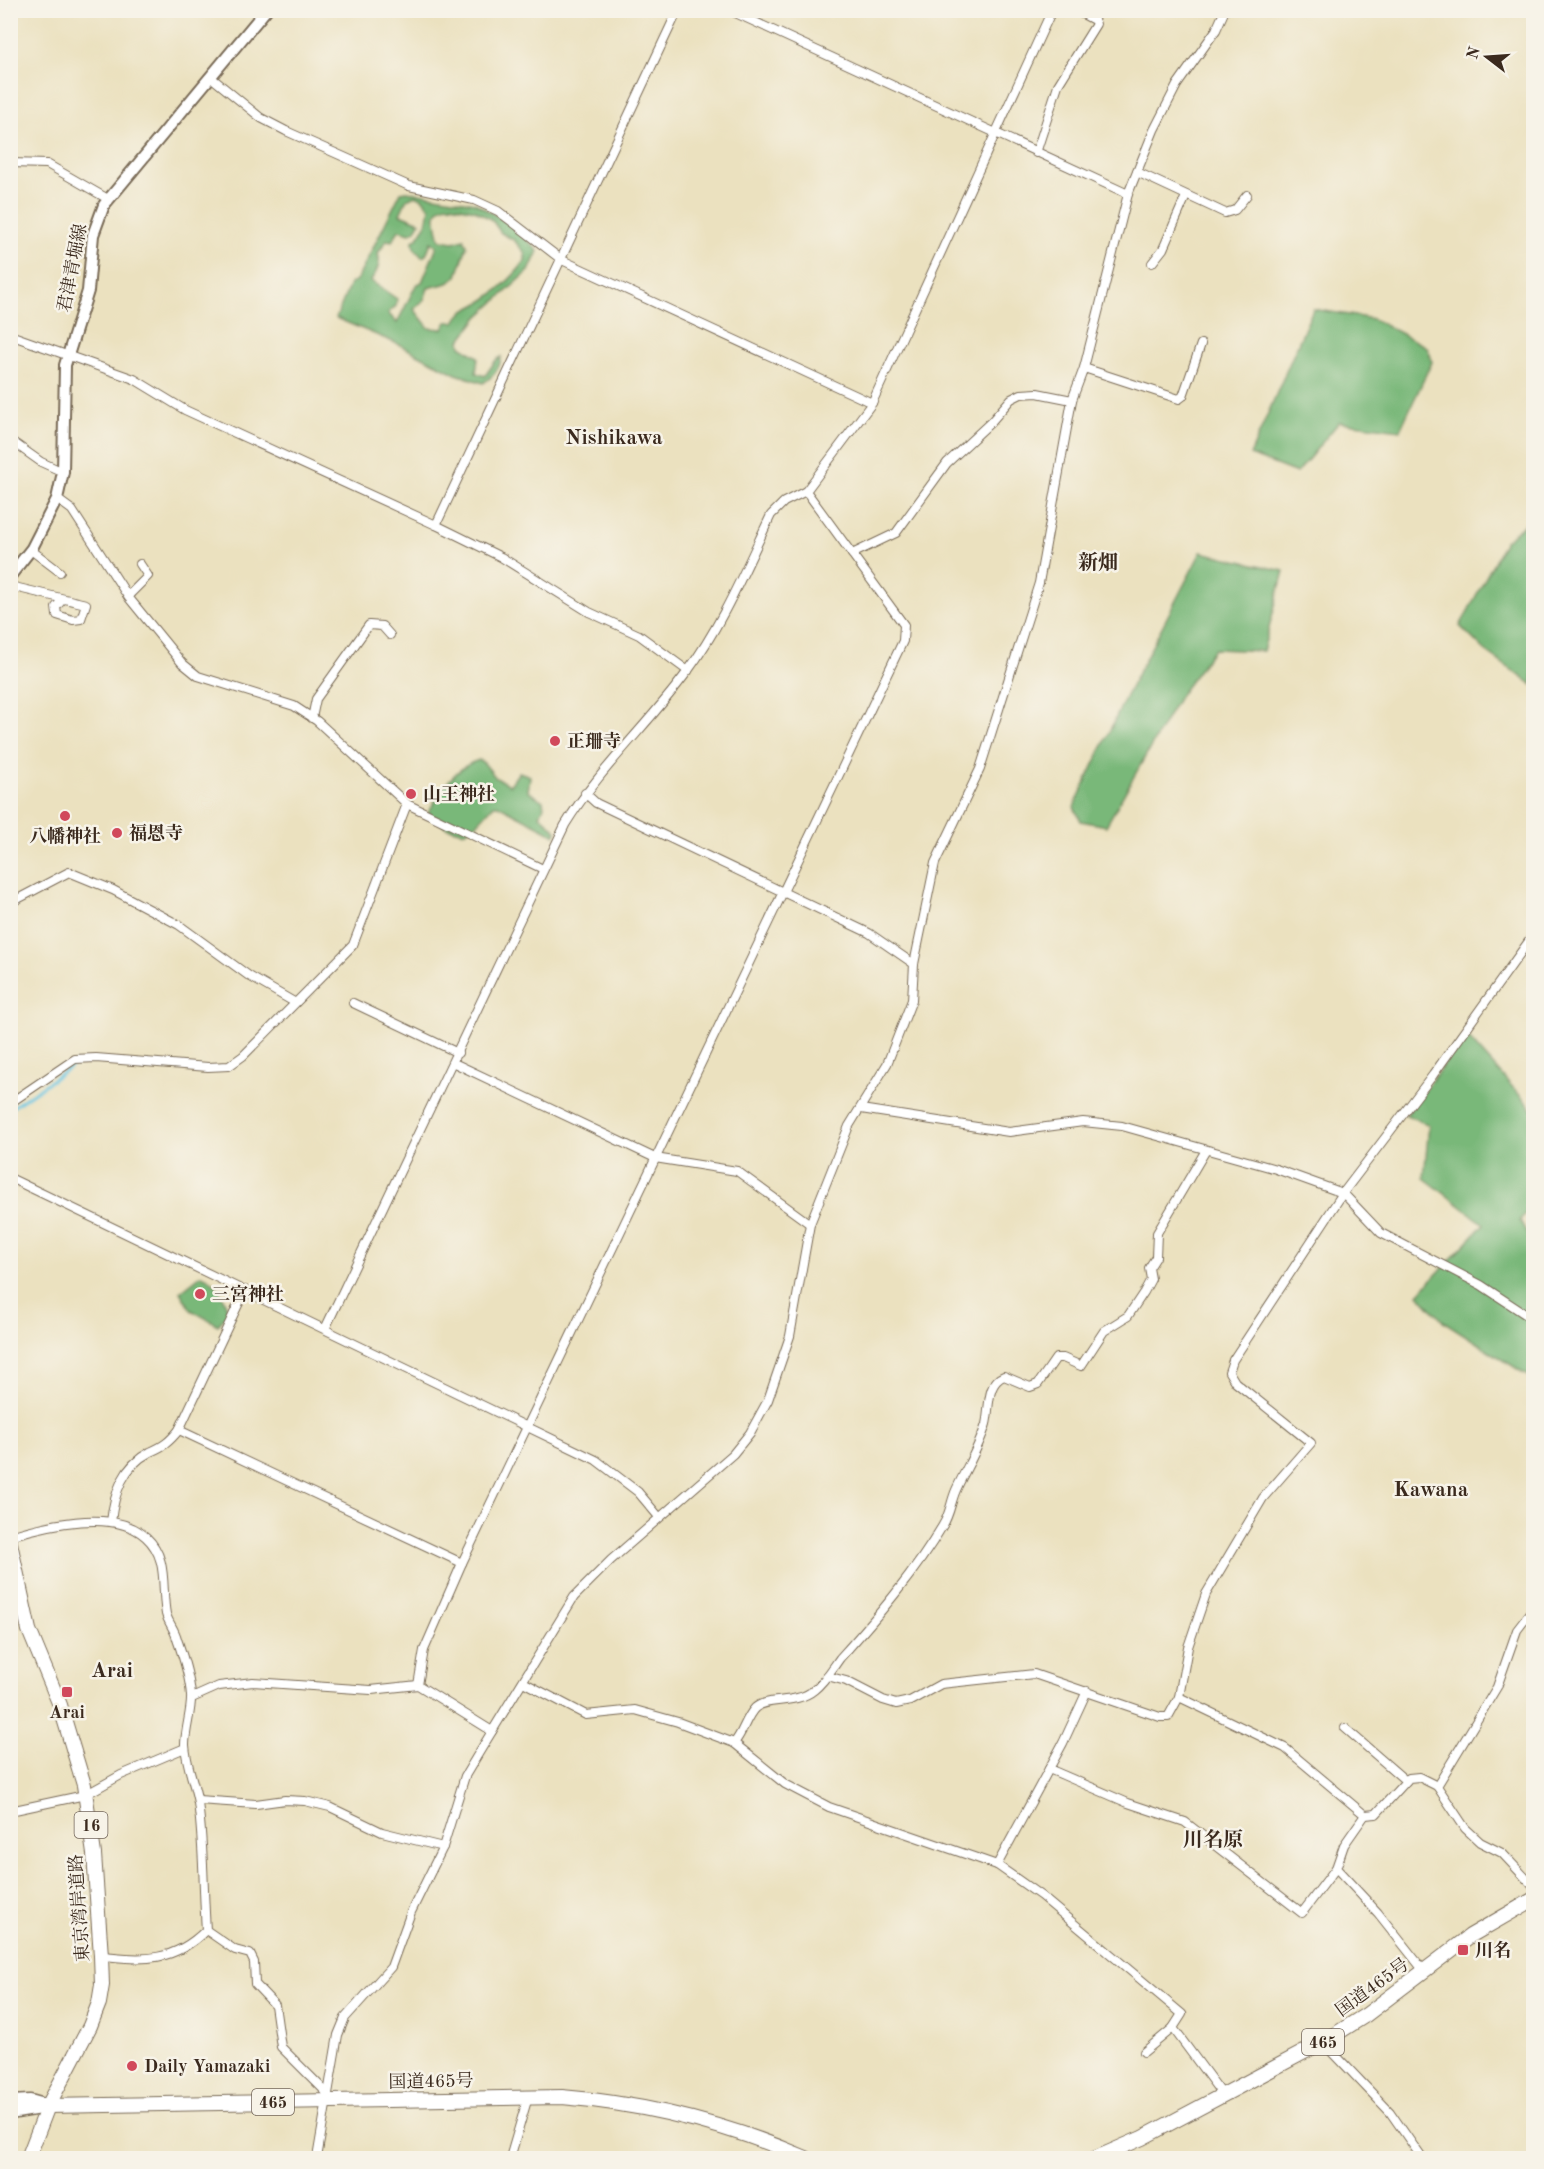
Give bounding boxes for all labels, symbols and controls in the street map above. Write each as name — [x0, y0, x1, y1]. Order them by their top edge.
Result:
north arrow — [1457, 27, 1517, 87]
text: N — [1465, 44, 1484, 61]
street label: 君津青堀線 — [54, 222, 90, 314]
district label: Nishikawa — [565, 428, 663, 449]
district label: 新畑 — [1078, 551, 1118, 574]
place label: 正珊寺 — [567, 731, 621, 751]
marker: 正珊寺 — [548, 734, 562, 748]
place label: 山王神社 — [423, 784, 495, 804]
marker: 山王神社 — [404, 787, 418, 801]
marker: 八幡神社 — [58, 809, 72, 823]
place label: 福恩寺 — [129, 823, 183, 843]
place label: 八幡神社 — [29, 826, 101, 846]
marker: 福恩寺 — [110, 826, 124, 840]
place label: 三宮神社 — [212, 1284, 284, 1304]
marker: 三宮神社 — [193, 1287, 207, 1301]
district label: Kawana — [1394, 1480, 1469, 1501]
district label: Arai — [91, 1661, 133, 1682]
marker: Arai — [60, 1685, 74, 1699]
place label: Arai — [49, 1704, 85, 1722]
road number: 16 — [74, 1812, 107, 1838]
district label: 川名原 — [1183, 1828, 1243, 1851]
street label: 東京湾岸道路 — [65, 1853, 93, 1963]
place label: 川名 — [1475, 1940, 1511, 1960]
marker: 川名 — [1456, 1943, 1470, 1957]
street label: 国道465号 — [1332, 1954, 1412, 2020]
road number: 465 — [1302, 2029, 1344, 2055]
place label: Daily Yamazaki — [144, 2058, 270, 2076]
marker: Daily Yamazaki — [125, 2059, 139, 2073]
street label: 国道465号 — [388, 2070, 474, 2092]
road number: 465 — [252, 2089, 294, 2115]

